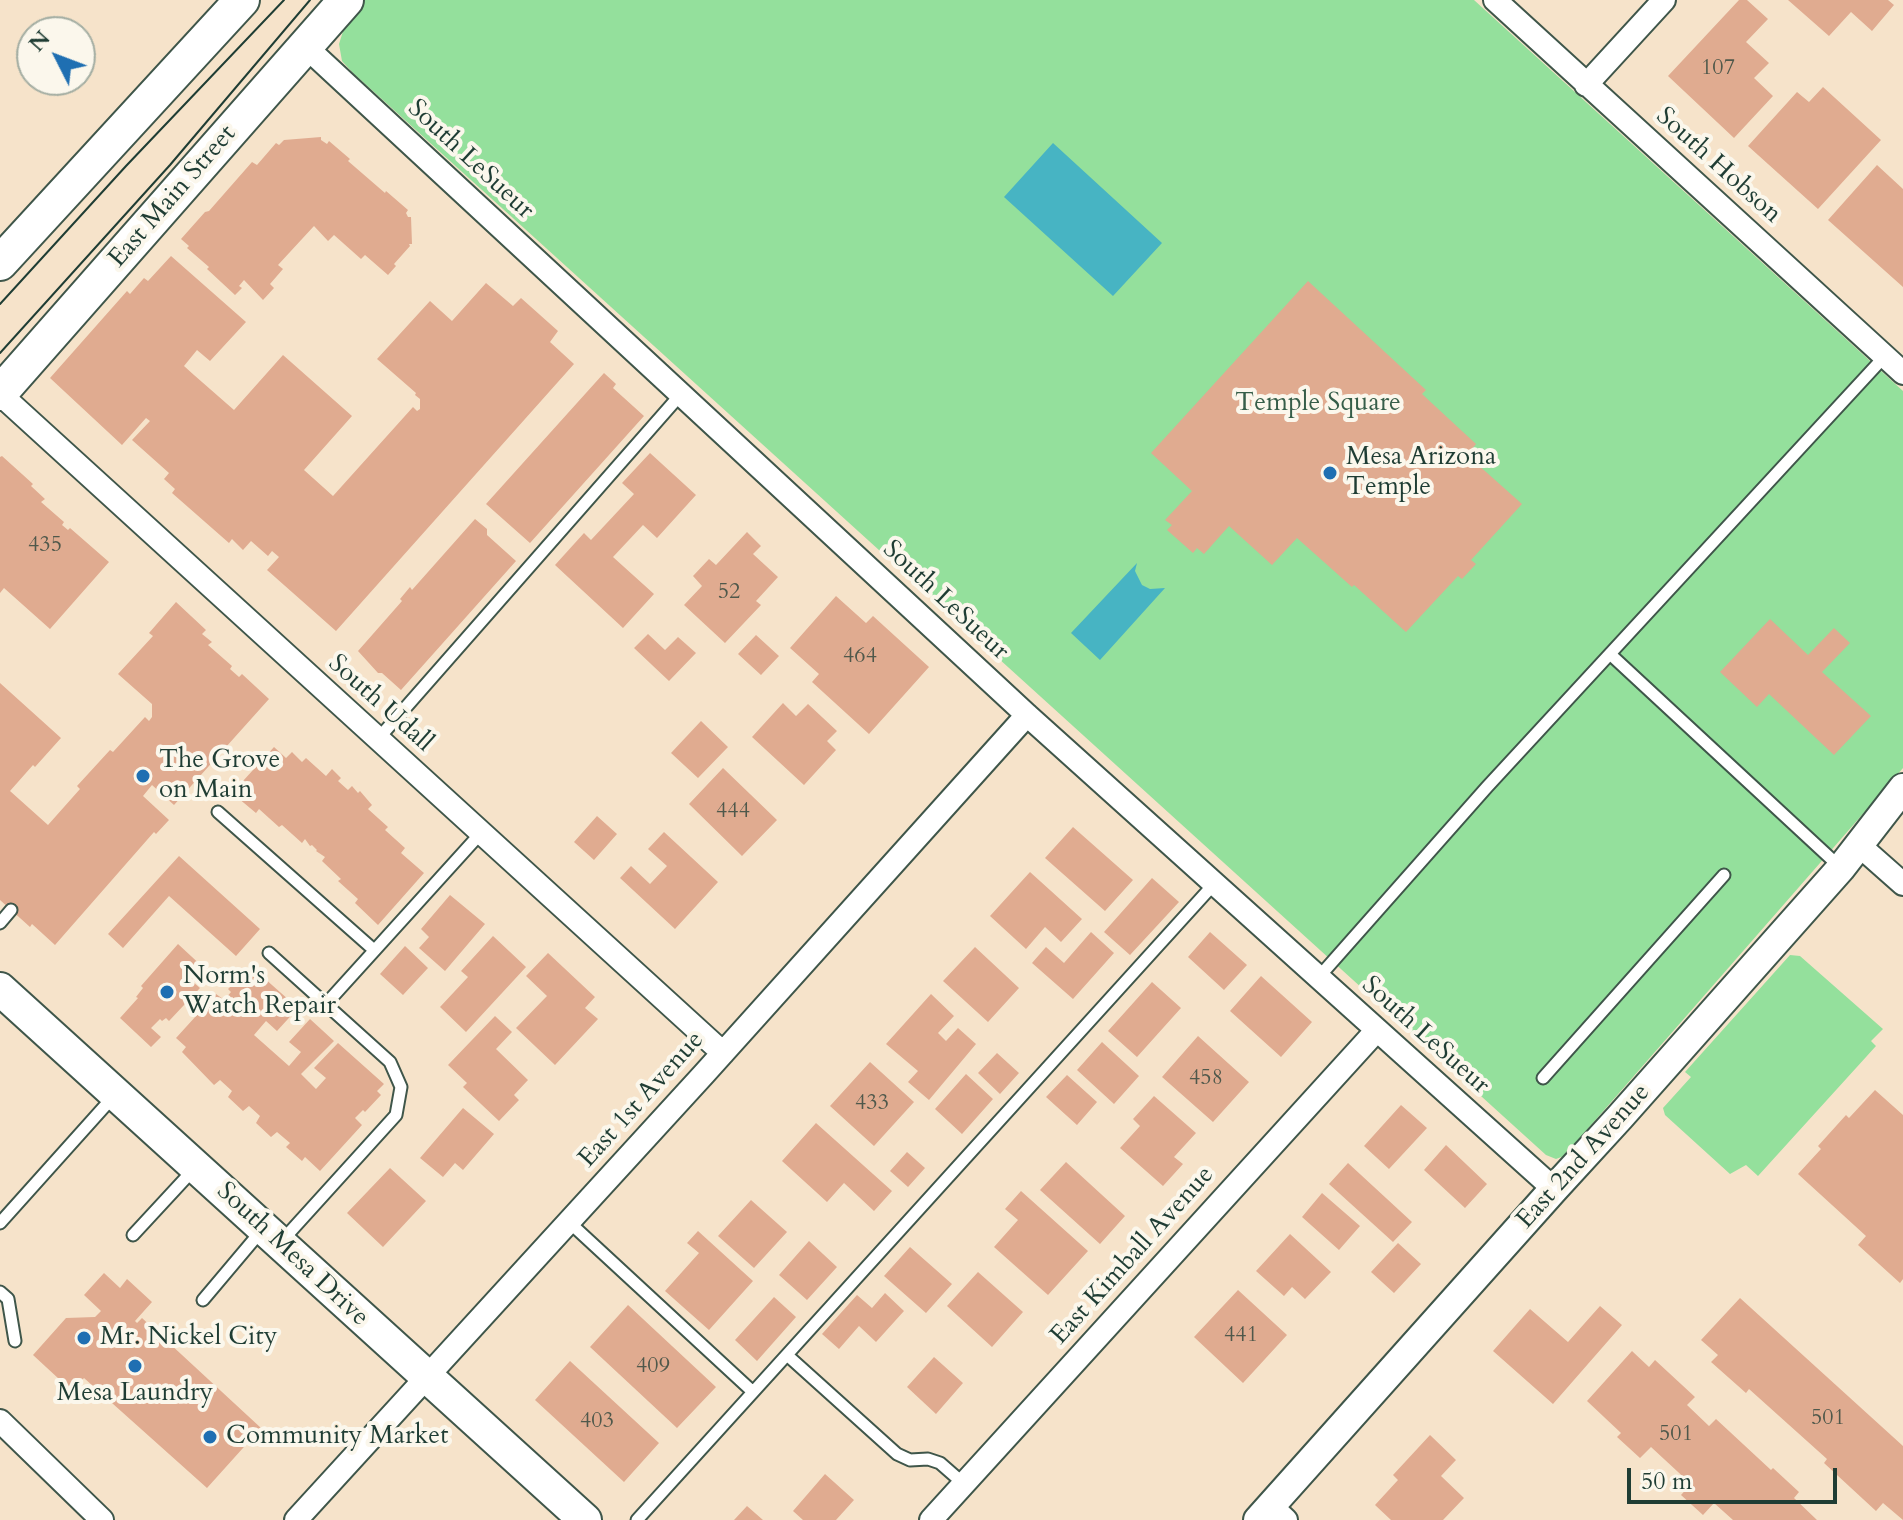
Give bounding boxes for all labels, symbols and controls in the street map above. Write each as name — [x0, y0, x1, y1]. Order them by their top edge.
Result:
north arrow — [16, 16, 96, 96]
text: N — [22, 24, 57, 58]
house number: 107 — [1701, 56, 1735, 82]
street label: South LeSueur — [400, 94, 540, 226]
street label: South Hobson — [1649, 102, 1787, 230]
street label: East Main Street — [103, 119, 243, 275]
park label: Temple Square — [1235, 388, 1401, 420]
place label: Mesa Arizona Temple — [1346, 442, 1496, 504]
marker: Mesa Arizona Temple — [1321, 464, 1339, 482]
house number: 435 — [28, 533, 62, 559]
street label: South LeSueur — [875, 535, 1015, 667]
house number: 52 — [718, 580, 740, 606]
house number: 464 — [843, 644, 877, 670]
street label: South Udall — [321, 649, 439, 759]
place label: The Grove on Main — [159, 745, 280, 806]
marker: The Grove on Main — [134, 767, 152, 785]
house number: 444 — [716, 799, 750, 825]
place label: Norm's Watch Repair — [183, 961, 336, 1022]
street label: South LeSueur — [1355, 970, 1495, 1102]
marker: Norm's Watch Repair — [158, 983, 176, 1001]
street label: East 1st Avenue — [573, 1025, 711, 1175]
house number: 458 — [1189, 1066, 1223, 1092]
street label: East 2nd Avenue — [1511, 1078, 1657, 1236]
house number: 433 — [855, 1091, 889, 1117]
street label: East Kimball Avenue — [1045, 1160, 1221, 1352]
street label: South Mesa Drive — [209, 1176, 375, 1334]
place label: Mr. Nickel City — [100, 1322, 277, 1354]
house number: 441 — [1224, 1323, 1258, 1349]
marker: Mr. Nickel City — [75, 1329, 93, 1347]
house number: 409 — [636, 1354, 670, 1380]
marker: Mesa Laundry — [126, 1357, 144, 1375]
place label: Mesa Laundry — [57, 1378, 213, 1410]
house number: 501 — [1811, 1406, 1845, 1432]
house number: 403 — [580, 1409, 614, 1435]
place label: Community Market — [226, 1421, 448, 1453]
house number: 501 — [1659, 1422, 1693, 1448]
marker: Community Market — [201, 1428, 219, 1446]
scale bar — [1631, 1452, 1841, 1502]
text: 50 m — [1641, 1465, 1692, 1498]

